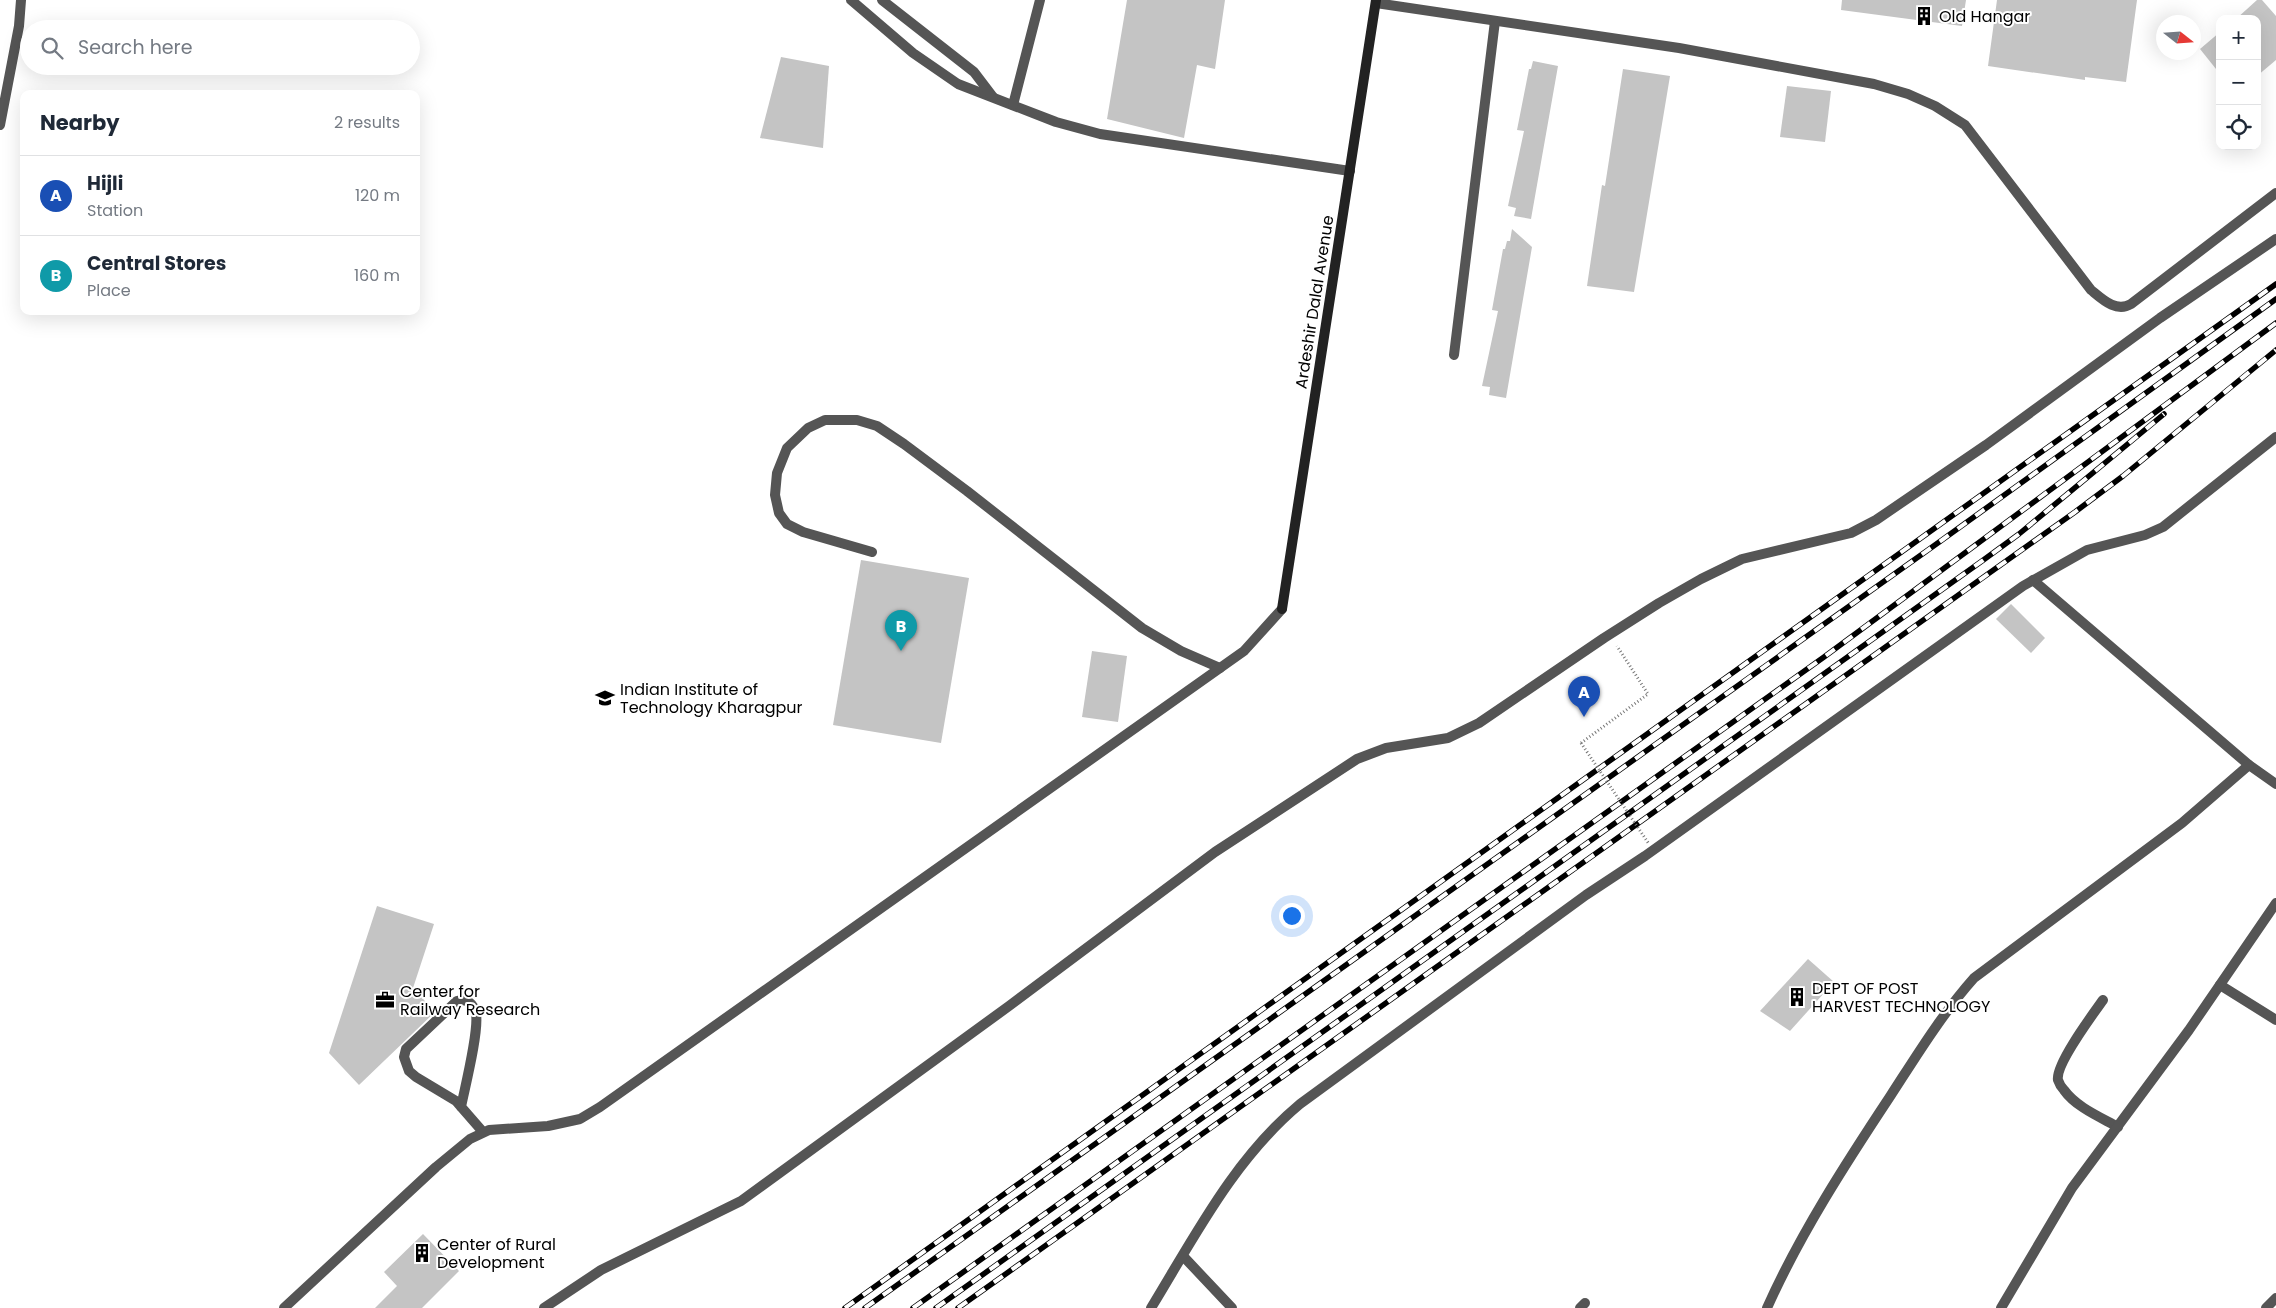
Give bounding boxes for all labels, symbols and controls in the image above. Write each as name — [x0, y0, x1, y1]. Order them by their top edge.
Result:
building icon: Old Hangar — [1913, 5, 1935, 27]
place label: Old Hangar — [1939, 5, 2030, 28]
north arrow — [2156, 15, 2201, 60]
map controls — [2216, 15, 2261, 150]
button: + — [2216, 15, 2261, 60]
search box — [20, 20, 420, 75]
icon: search — [38, 34, 66, 62]
text: Search here — [78, 34, 192, 61]
button: − — [2216, 60, 2261, 105]
button: locate — [2216, 105, 2261, 150]
text: Nearby — [40, 108, 120, 137]
text: 2 results — [334, 111, 400, 134]
text: Hijli — [87, 170, 123, 197]
text: A — [50, 184, 62, 207]
text: 120 m — [355, 184, 400, 207]
text: Station — [87, 199, 143, 222]
street label: Ardeshir Dalal Avenue — [1289, 214, 1340, 391]
text: Central Stores — [87, 250, 226, 277]
text: B — [51, 264, 61, 287]
text: 160 m — [354, 264, 400, 287]
text: Place — [87, 279, 131, 302]
pin: B — [885, 610, 917, 651]
pin: A — [1568, 676, 1600, 717]
place label: Indian Institute of Technology Kharagpur — [620, 678, 803, 719]
school or university icon: Indian Institute of Technology Kharagpur — [594, 687, 616, 709]
your location — [1279, 903, 1305, 929]
place label: DEPT OF POST HARVEST TECHNOLOGY — [1812, 977, 1991, 1018]
place label: Center for Railway Research — [400, 980, 540, 1021]
building icon: DEPT OF POST HARVEST TECHNOLOGY — [1786, 986, 1808, 1008]
office icon: Center for Railway Research — [374, 989, 396, 1011]
place label: Center of Rural Development — [437, 1233, 556, 1274]
building icon: Center of Rural Development — [411, 1242, 433, 1264]

